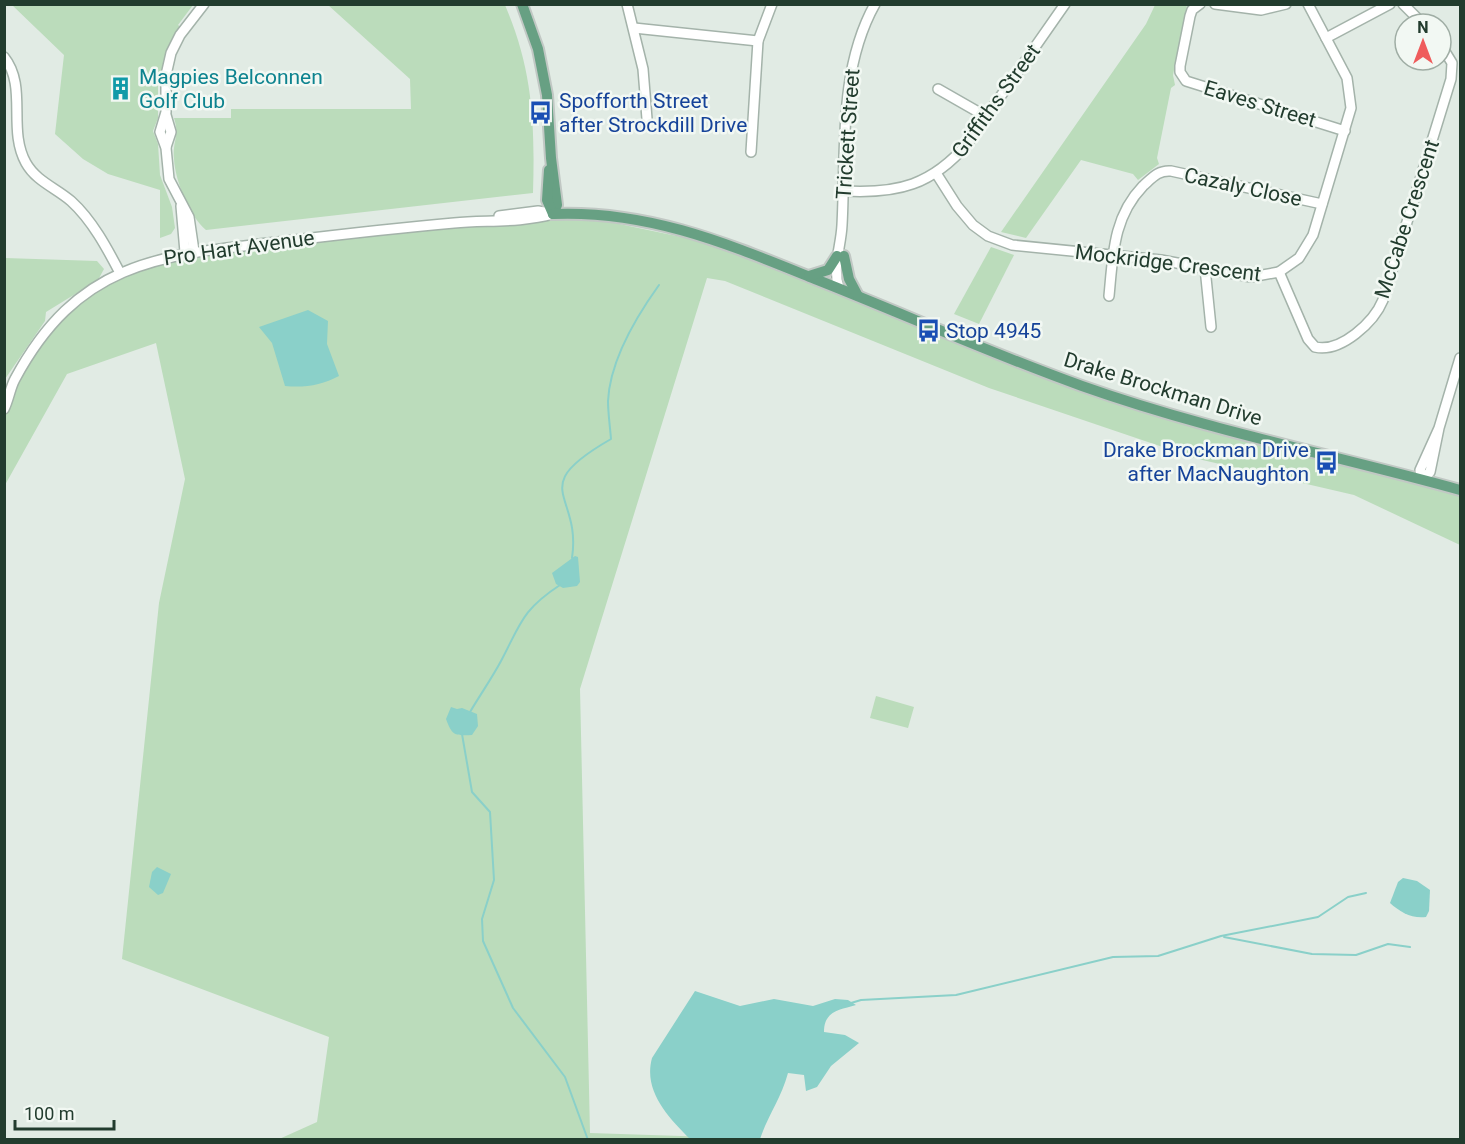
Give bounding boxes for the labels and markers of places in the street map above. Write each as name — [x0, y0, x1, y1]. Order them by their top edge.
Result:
place label: Magpies Belconnen Golf Club — [139, 65, 323, 113]
building icon: Magpies Belconnen Golf Club — [108, 76, 134, 102]
place label: Spofforth Street after Strockdill Drive — [559, 89, 747, 137]
bus stop icon: Spofforth Street after Strockdill Drive — [528, 100, 554, 126]
bus stop icon: Stop 4945 — [915, 318, 941, 344]
place label: Stop 4945 — [946, 319, 1041, 343]
place label: Drake Brockman Drive after MacNaughton — [1103, 438, 1309, 486]
bus stop icon: Drake Brockman Drive after MacNaughton — [1314, 449, 1340, 475]

